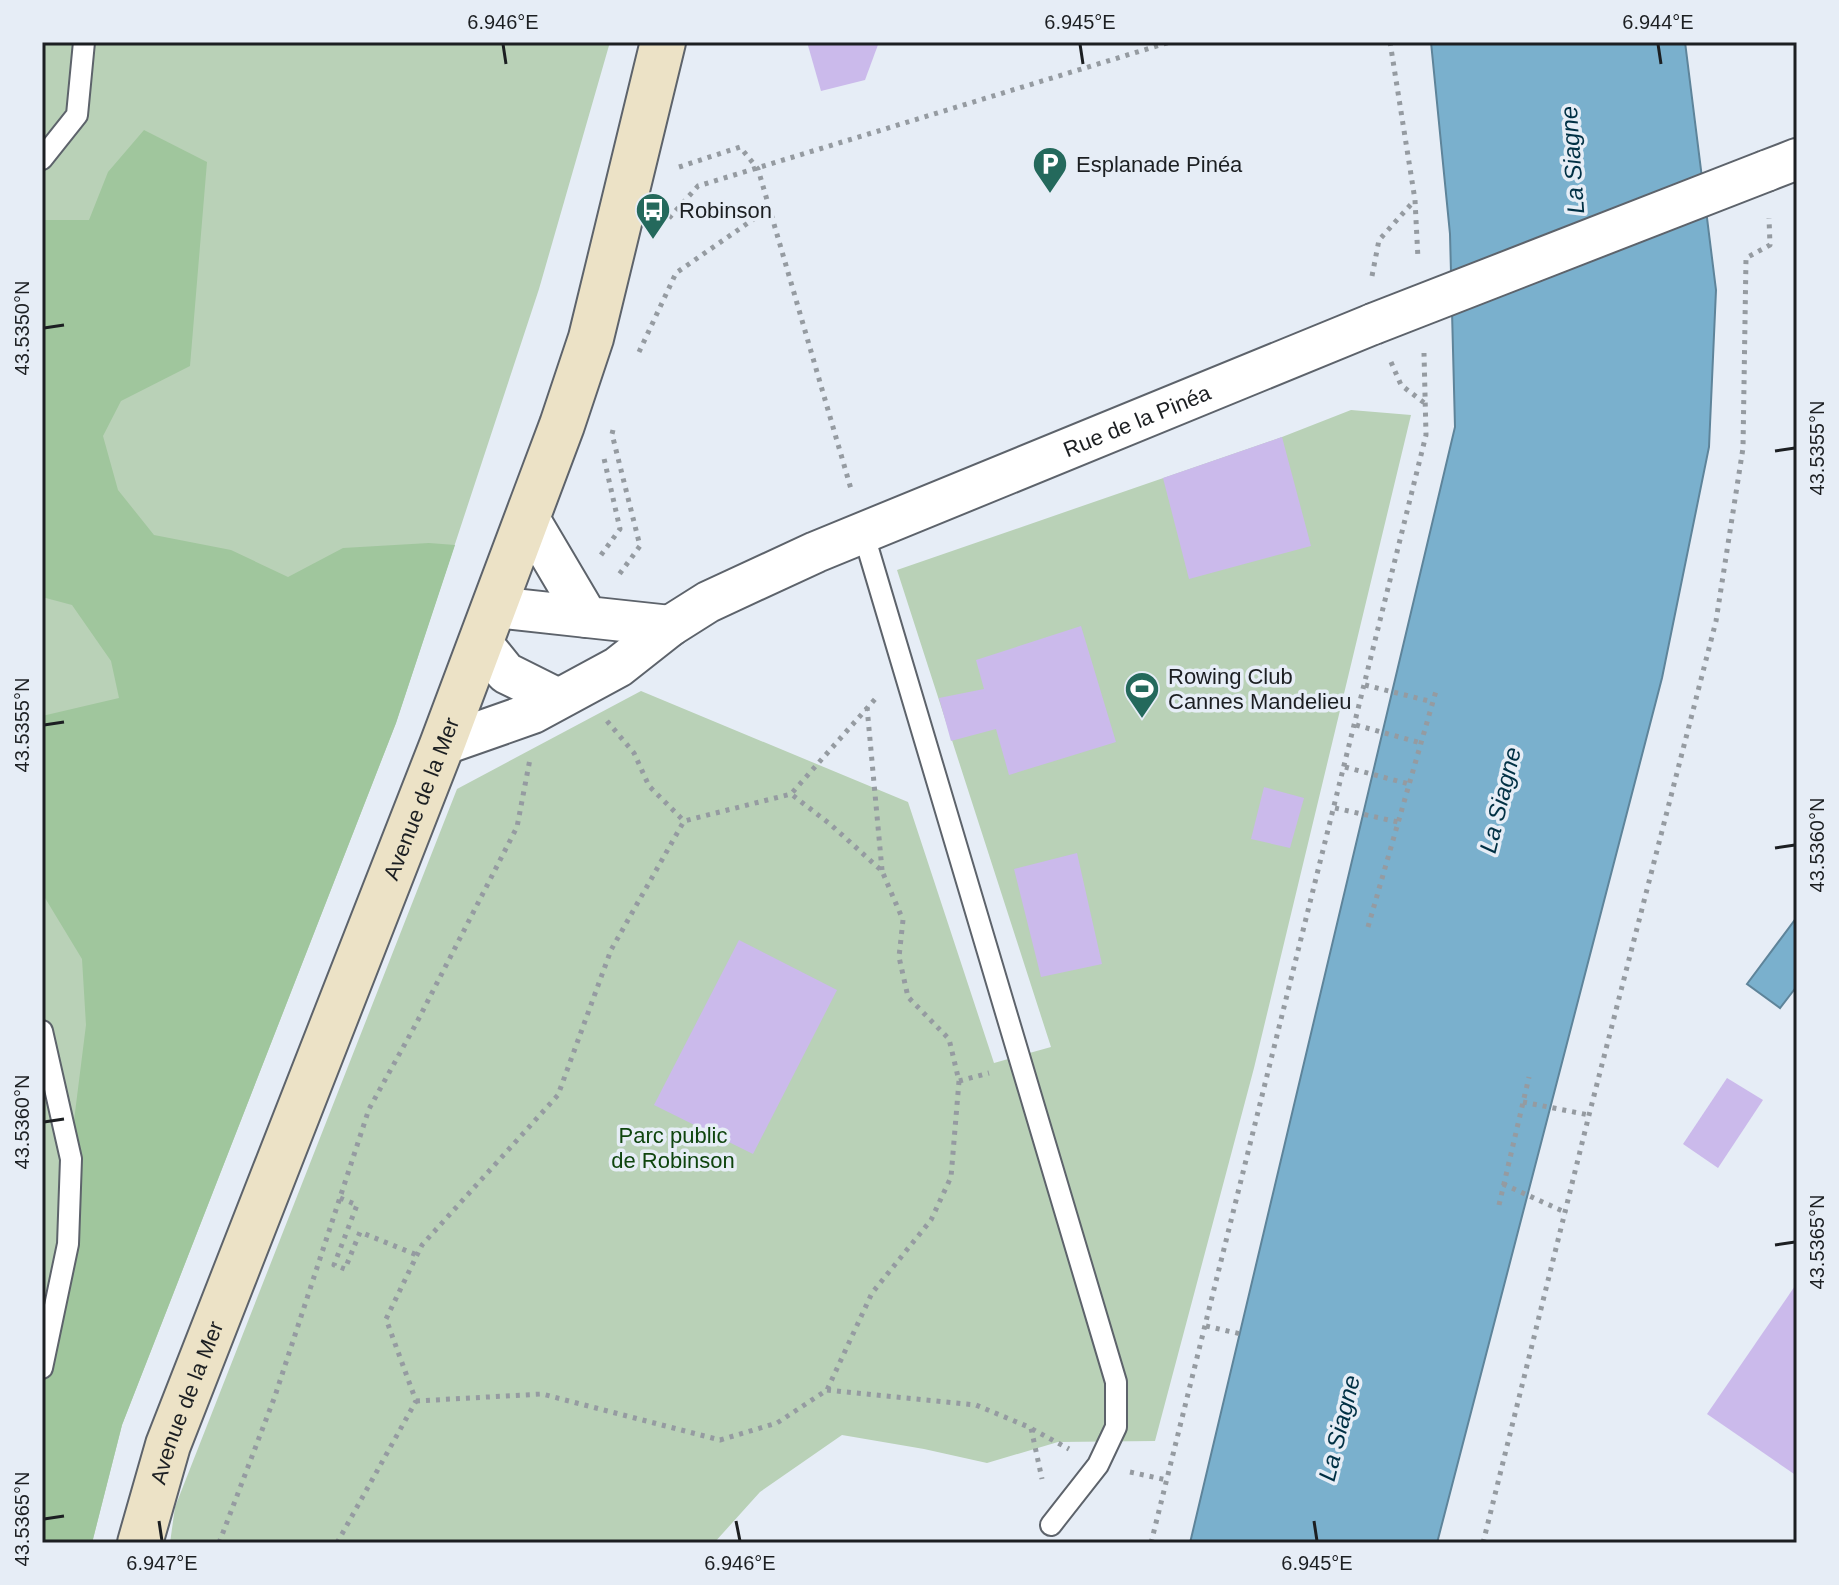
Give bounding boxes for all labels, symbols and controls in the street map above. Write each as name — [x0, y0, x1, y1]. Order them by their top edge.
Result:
text: 6.946°E — [467, 11, 539, 33]
text: 6.945°E — [1044, 11, 1116, 33]
text: 6.944°E — [1622, 11, 1694, 33]
water label: La Siagne — [1555, 105, 1589, 215]
parking icon: Esplanade Pinéa — [1031, 145, 1069, 195]
place label: Esplanade Pinéa — [1076, 152, 1243, 177]
bus stop icon: Robinson — [634, 191, 672, 241]
place label: Robinson — [679, 198, 772, 223]
text: 43.5350°N — [11, 281, 33, 375]
street label: Rue de la Pinéa — [1060, 379, 1215, 462]
text: 43.5355°N — [1806, 401, 1828, 495]
place label: Rowing Club Cannes Mandelieu — [1168, 664, 1351, 714]
sports icon: Rowing Club Cannes Mandelieu — [1123, 670, 1161, 720]
text: 43.5355°N — [11, 678, 33, 772]
street label: Avenue de la Mer — [378, 714, 464, 883]
water label: La Siagne — [1474, 744, 1526, 856]
text: 43.5360°N — [1806, 798, 1828, 892]
text: 43.5360°N — [11, 1075, 33, 1169]
park label: Parc public de Robinson — [611, 1123, 735, 1173]
text: 43.5365°N — [1806, 1195, 1828, 1289]
street label: Avenue de la Mer — [145, 1317, 228, 1487]
water label: La Siagne — [1313, 1372, 1365, 1484]
text: 43.5365°N — [11, 1472, 33, 1566]
text: 6.947°E — [126, 1552, 198, 1574]
text: 6.946°E — [704, 1552, 776, 1574]
text: 6.945°E — [1281, 1552, 1353, 1574]

